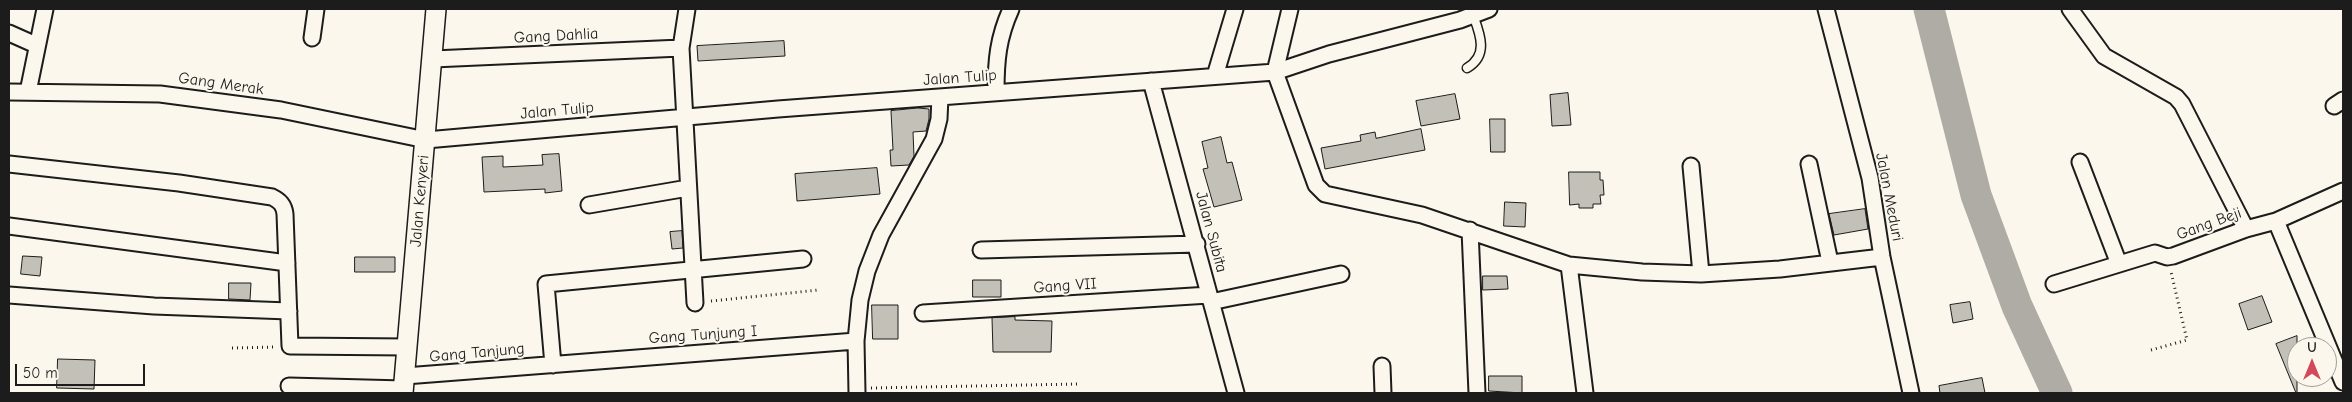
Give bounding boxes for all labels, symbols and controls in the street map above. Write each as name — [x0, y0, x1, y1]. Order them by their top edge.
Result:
street label: Gang Dahlia — [513, 24, 599, 48]
street label: Jalan Tulip — [923, 66, 997, 90]
street label: Gang Merak — [177, 69, 265, 99]
street label: Jalan Tulip — [519, 98, 595, 124]
street label: Jalan Meduri — [1871, 151, 1907, 243]
street label: Jalan Kenyeri — [406, 154, 434, 248]
street label: Jalan Subita — [1191, 189, 1231, 275]
street label: Gang Beji — [2174, 203, 2244, 245]
street label: Gang VII — [1033, 274, 1097, 298]
street label: Gang Tunjung I — [648, 322, 758, 348]
north arrow — [2287, 337, 2337, 387]
street label: Gang Tanjung — [429, 339, 525, 367]
text: U — [2307, 339, 2317, 356]
scale bar — [18, 354, 148, 386]
text: 50 m — [23, 364, 58, 382]

